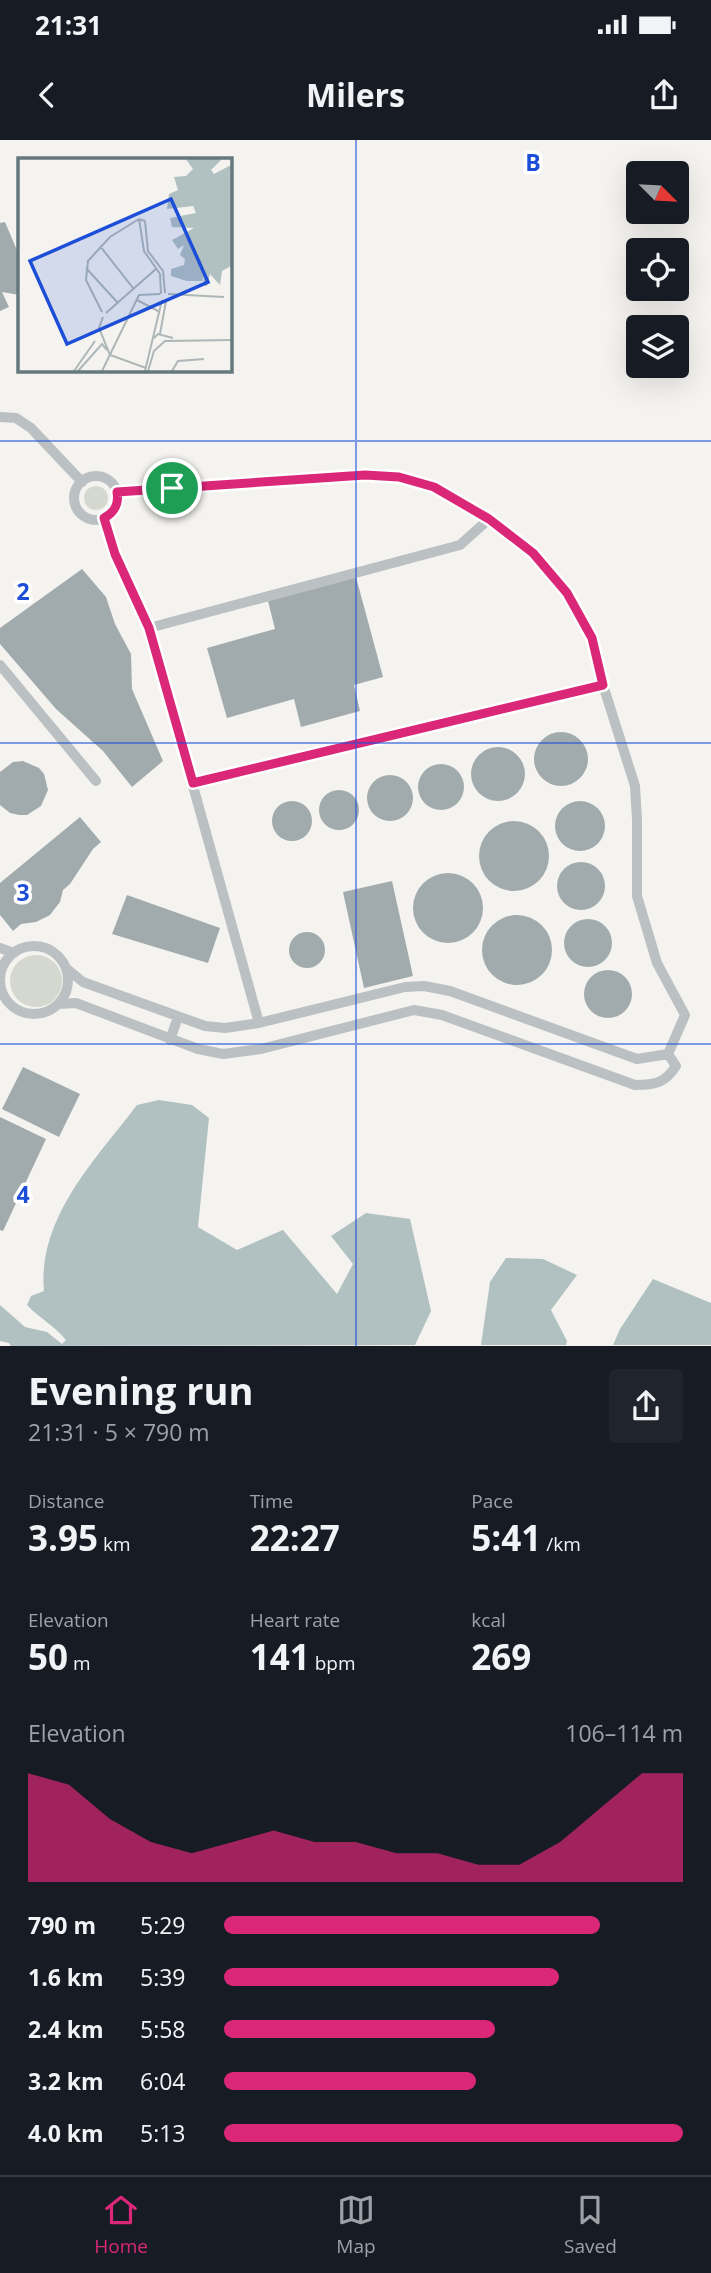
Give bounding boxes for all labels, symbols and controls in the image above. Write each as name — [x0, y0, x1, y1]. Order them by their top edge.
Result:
text: 21:31 — [35, 7, 102, 43]
text: Milers — [306, 73, 405, 116]
icon: back — [28, 76, 66, 114]
icon: share — [645, 76, 683, 114]
text: B — [525, 146, 541, 178]
inset map — [18, 158, 231, 371]
north arrow — [626, 161, 690, 224]
map controls — [626, 161, 689, 378]
button: locate — [626, 238, 689, 301]
button: layers — [626, 315, 689, 378]
pin — [142, 458, 202, 518]
icon: arrive — [153, 469, 191, 507]
text: 2 — [16, 575, 30, 607]
text: 3 — [16, 876, 30, 908]
text: 4 — [16, 1178, 30, 1210]
text: Evening run — [28, 1364, 253, 1416]
button: share — [609, 1369, 683, 1443]
text: 21:31 · 5 × 790 m — [28, 1416, 210, 1448]
text: Distance — [28, 1488, 104, 1514]
text: Time — [250, 1488, 293, 1514]
text: Pace — [471, 1488, 513, 1514]
text: 3.95 — [28, 1514, 98, 1561]
text: 22:27 — [250, 1514, 340, 1561]
text: 5:41 — [471, 1514, 541, 1561]
text: km — [98, 1531, 131, 1557]
text: /km — [541, 1531, 581, 1557]
text: Elevation — [28, 1607, 109, 1633]
text: Heart rate — [250, 1607, 340, 1633]
text: kcal — [471, 1607, 506, 1633]
text: 50 — [28, 1633, 68, 1680]
text: 141 — [250, 1633, 310, 1680]
text: 269 — [471, 1633, 531, 1680]
text: m — [68, 1650, 91, 1676]
text: bpm — [310, 1650, 355, 1676]
text: Elevation — [28, 1717, 126, 1749]
text: 106–114 m — [565, 1717, 683, 1749]
text: 790 m — [28, 1909, 96, 1941]
text: 5:29 — [140, 1909, 186, 1941]
text: 1.6 km — [28, 1961, 104, 1993]
text: 5:39 — [140, 1961, 186, 1993]
text: 2.4 km — [28, 2013, 104, 2045]
text: 5:58 — [140, 2013, 186, 2045]
text: 3.2 km — [28, 2065, 104, 2097]
text: 6:04 — [140, 2065, 186, 2097]
text: 4.0 km — [28, 2117, 104, 2149]
text: 5:13 — [140, 2117, 186, 2149]
tab: Home — [94, 2191, 148, 2259]
tab: Map — [336, 2191, 376, 2259]
tab: Saved — [564, 2191, 617, 2259]

